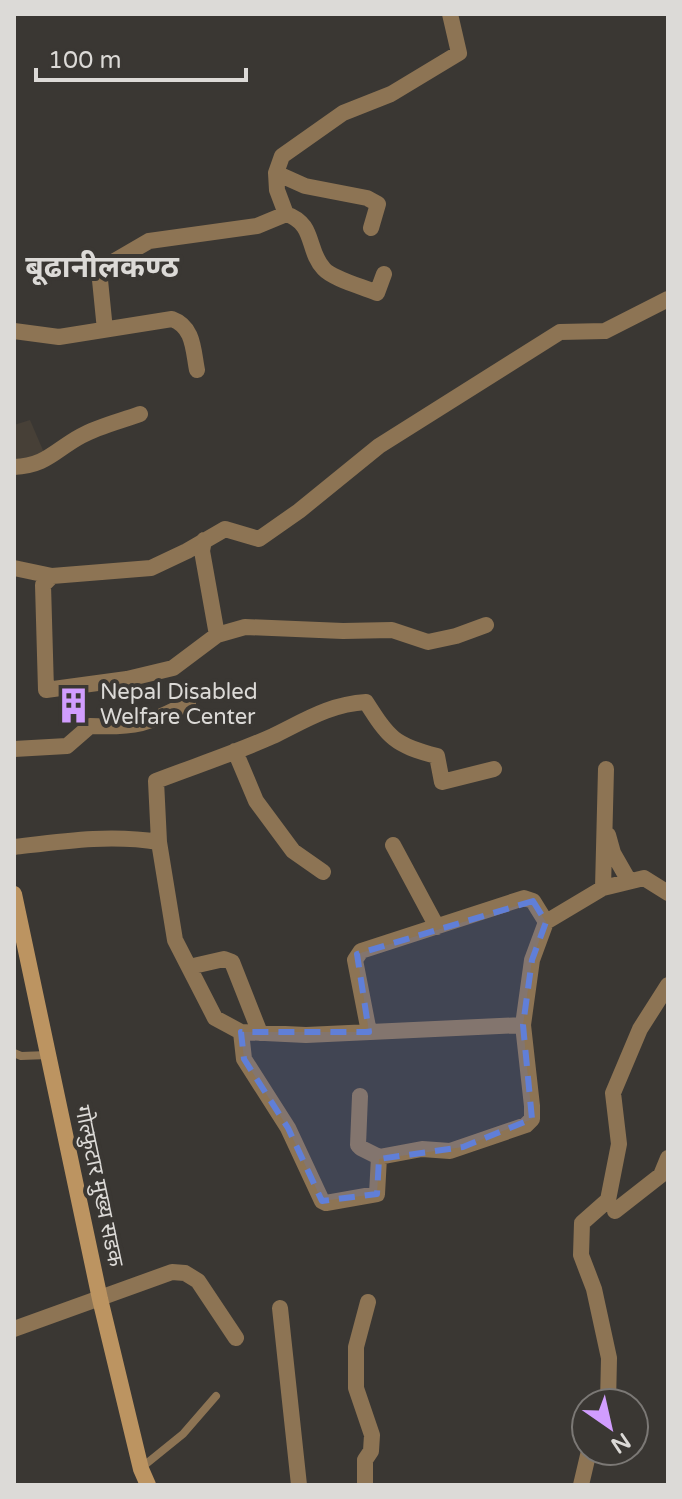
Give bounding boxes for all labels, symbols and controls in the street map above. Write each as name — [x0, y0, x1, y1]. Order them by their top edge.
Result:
scale bar — [36, 32, 246, 82]
text: 100 m — [48, 46, 122, 75]
district label: बूढानीलकण्ठ — [25, 249, 179, 286]
place label: Nepal Disabled Welfare Center — [100, 679, 258, 730]
building icon: Nepal Disabled Welfare Center — [55, 686, 93, 724]
street label: गोल्फुटार मुख्य सडक — [68, 1103, 129, 1270]
north arrow — [570, 1387, 650, 1467]
text: N — [606, 1427, 635, 1458]

